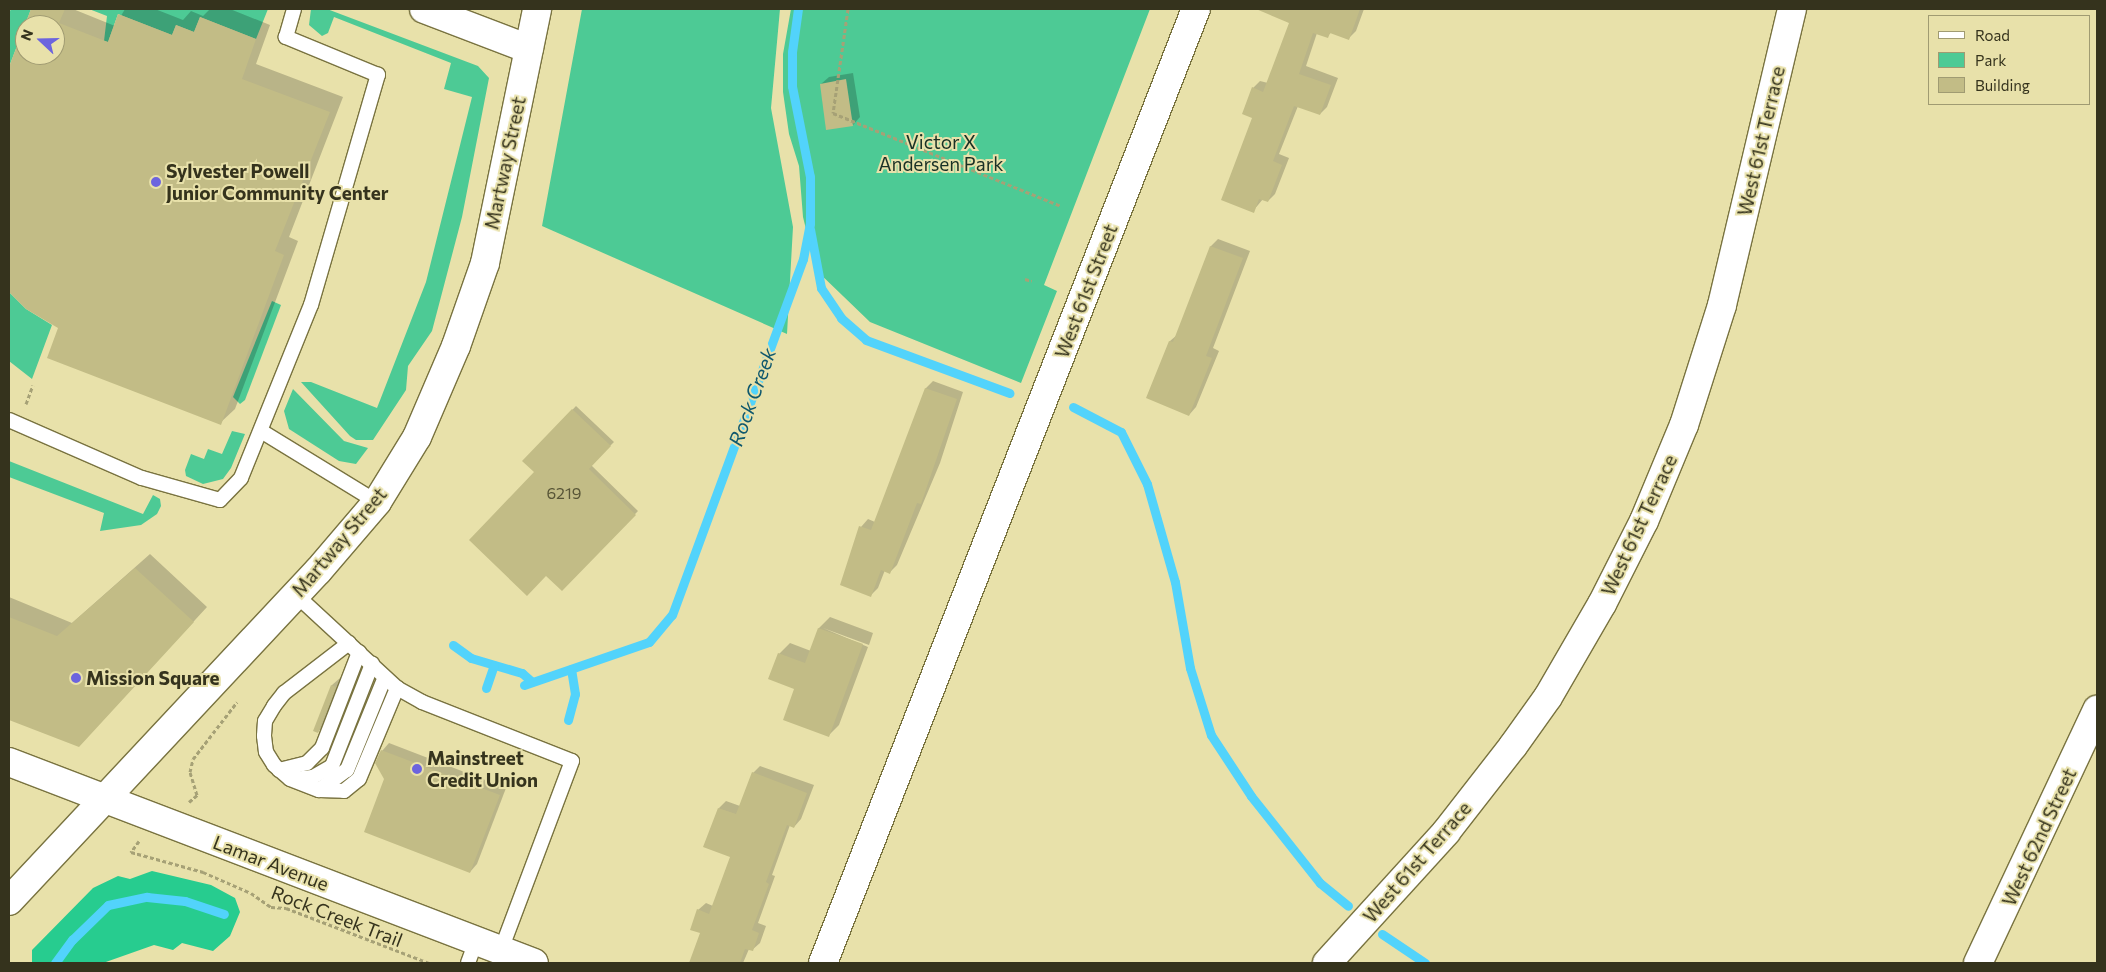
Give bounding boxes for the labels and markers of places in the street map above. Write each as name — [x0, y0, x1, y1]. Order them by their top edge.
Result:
place label: Sylvester Powell Junior Community Center — [166, 160, 388, 204]
marker: Sylvester Powell Junior Community Center — [150, 176, 162, 188]
place label: Mission Square — [86, 667, 220, 689]
marker: Mission Square — [70, 672, 82, 684]
place label: Mainstreet Credit Union — [427, 747, 538, 791]
marker: Mainstreet Credit Union — [411, 763, 423, 775]

